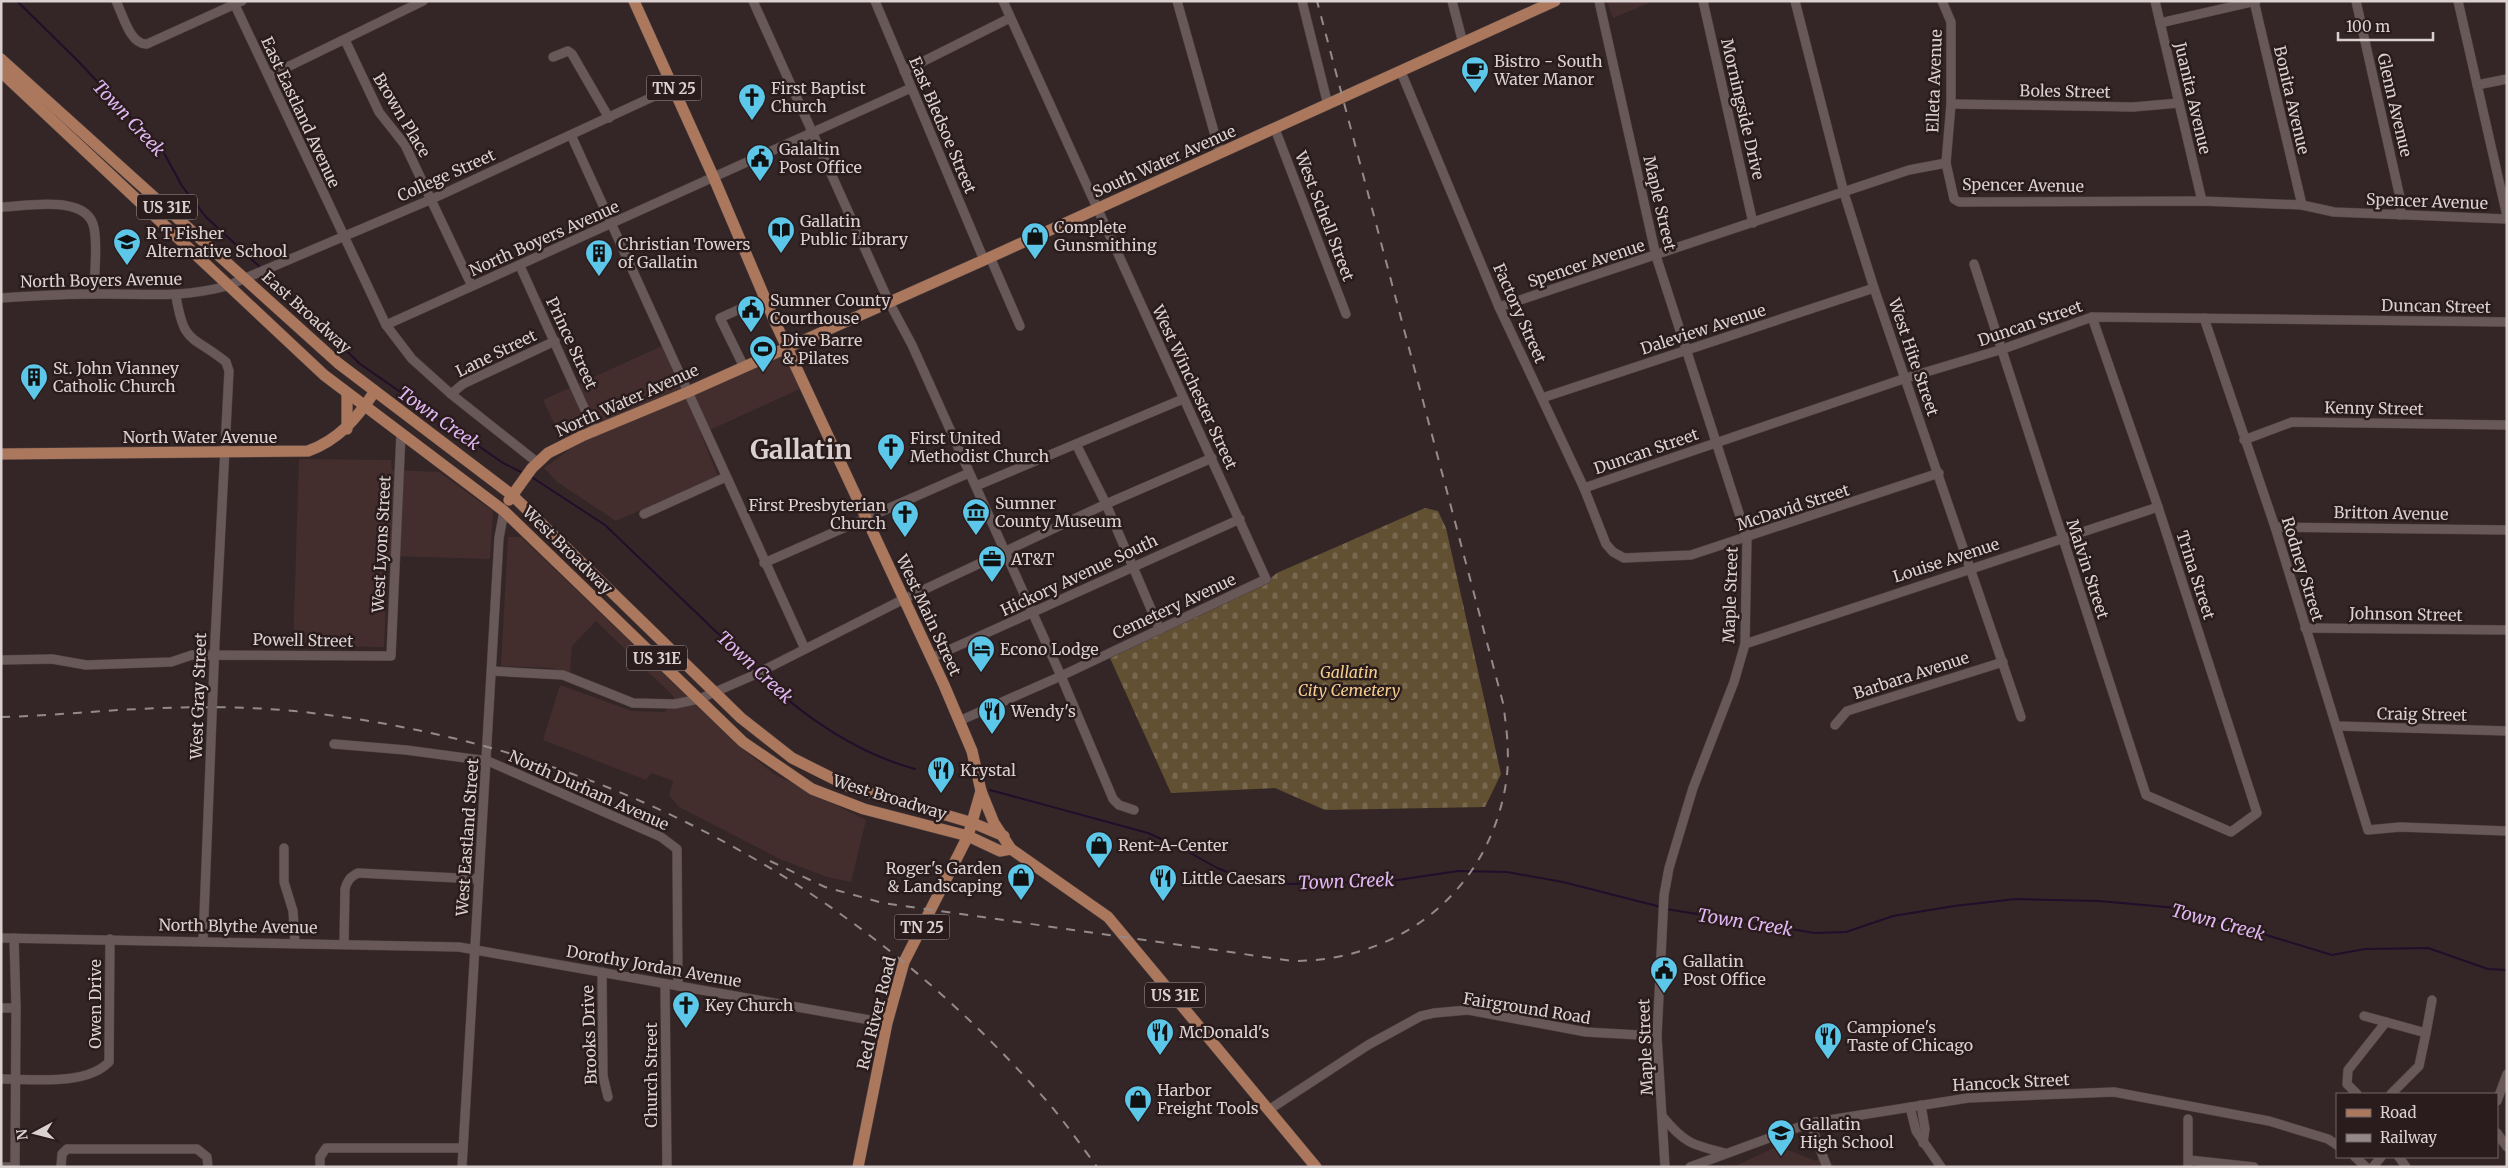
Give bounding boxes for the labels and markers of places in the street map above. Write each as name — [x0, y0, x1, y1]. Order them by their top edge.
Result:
place label: Bistro - South Water Manor — [1493, 51, 1603, 89]
cafe icon: Bistro - South Water Manor — [1460, 55, 1490, 94]
place label: First Baptist Church — [771, 78, 866, 116]
church icon: First Baptist Church — [737, 82, 767, 121]
place label: Galaltin Post Office — [779, 139, 862, 177]
public building icon: Galaltin Post Office — [745, 143, 775, 182]
place label: Gallatin Public Library — [800, 211, 909, 249]
library icon: Gallatin Public Library — [766, 215, 796, 254]
place label: Complete Gunsmithing — [1054, 217, 1157, 255]
shop icon: Complete Gunsmithing — [1020, 221, 1050, 260]
place label: R T Fisher Alternative School — [145, 223, 287, 261]
school or university icon: R T Fisher Alternative School — [112, 227, 142, 266]
place label: Christian Towers of Gallatin — [618, 234, 750, 272]
building icon: Christian Towers of Gallatin — [584, 238, 614, 277]
place label: Sumner County Courthouse — [770, 290, 891, 328]
public building icon: Sumner County Courthouse — [736, 294, 766, 333]
place label: Dive Barre & Pilates — [782, 330, 862, 368]
sports icon: Dive Barre & Pilates — [748, 334, 778, 373]
place label: St. John Vianney Catholic Church — [53, 358, 180, 396]
building icon: St. John Vianney Catholic Church — [19, 362, 49, 401]
place label: First United Methodist Church — [910, 428, 1049, 466]
church icon: First United Methodist Church — [876, 432, 906, 471]
place label: Sumner County Museum — [995, 493, 1122, 531]
place label: First Presbyterian Church — [748, 495, 886, 533]
museum icon: Sumner County Museum — [961, 497, 991, 536]
church icon: First Presbyterian Church — [890, 499, 920, 538]
office icon: AT&T — [977, 544, 1007, 583]
place label: AT&T — [1010, 549, 1054, 569]
hotel icon: Econo Lodge — [966, 634, 996, 673]
place label: Econo Lodge — [1000, 639, 1099, 659]
restaurant icon: Wendy's — [977, 696, 1007, 735]
place label: Wendy's — [1010, 701, 1076, 721]
restaurant icon: Krystal — [926, 755, 956, 794]
place label: Krystal — [960, 760, 1016, 780]
shop icon: Rent-A-Center — [1084, 830, 1114, 869]
place label: Rent-A-Center — [1118, 835, 1229, 855]
place label: Roger's Garden & Landscaping — [886, 858, 1002, 896]
shop icon: Roger's Garden & Landscaping — [1006, 862, 1036, 901]
restaurant icon: Little Caesars — [1148, 863, 1178, 902]
place label: Little Caesars — [1182, 868, 1286, 888]
place label: Gallatin Post Office — [1683, 951, 1766, 989]
public building icon: Gallatin Post Office — [1649, 955, 1679, 994]
church icon: Key Church — [671, 990, 701, 1029]
place label: Key Church — [705, 995, 794, 1015]
restaurant icon: McDonald's — [1145, 1017, 1175, 1056]
place label: Campione's Taste of Chicago — [1847, 1017, 1973, 1055]
restaurant icon: Campione's Taste of Chicago — [1813, 1021, 1843, 1060]
place label: McDonald's — [1179, 1022, 1269, 1042]
place label: Harbor Freight Tools — [1157, 1080, 1259, 1118]
shop icon: Harbor Freight Tools — [1123, 1084, 1153, 1123]
place label: Gallatin High School — [1800, 1114, 1894, 1152]
school or university icon: Gallatin High School — [1766, 1118, 1796, 1157]

